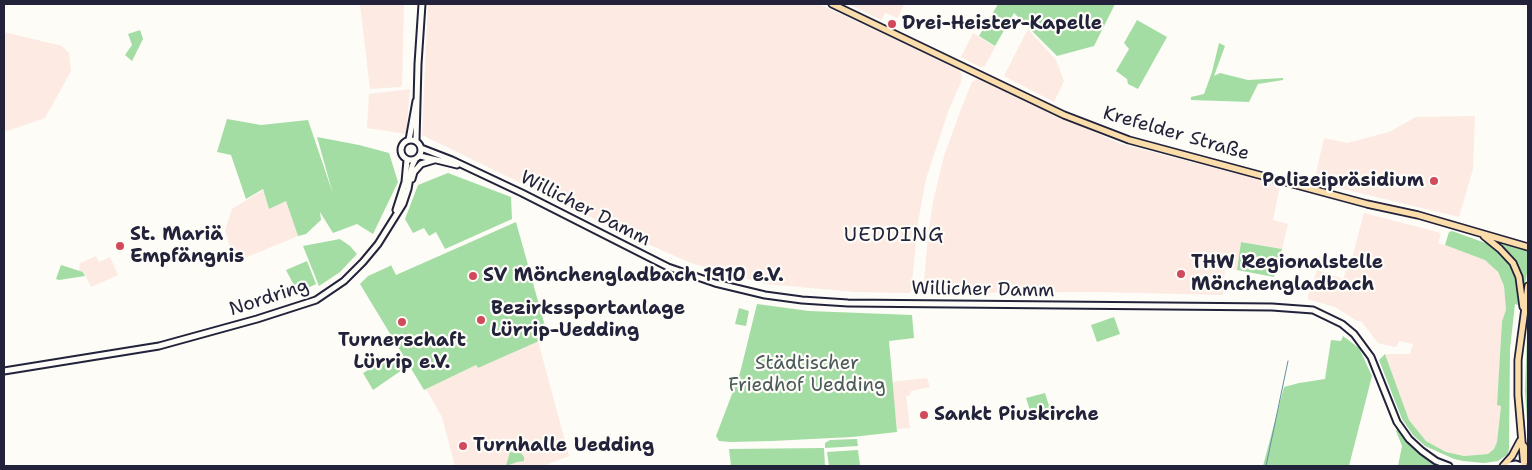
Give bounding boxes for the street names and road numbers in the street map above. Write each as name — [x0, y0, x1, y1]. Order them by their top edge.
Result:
street label: Krefelder Straße — [1100, 102, 1252, 166]
street label: Willicher Damm — [516, 166, 654, 252]
street label: Nordring — [226, 274, 312, 322]
street label: Willicher Damm — [911, 277, 1055, 303]

